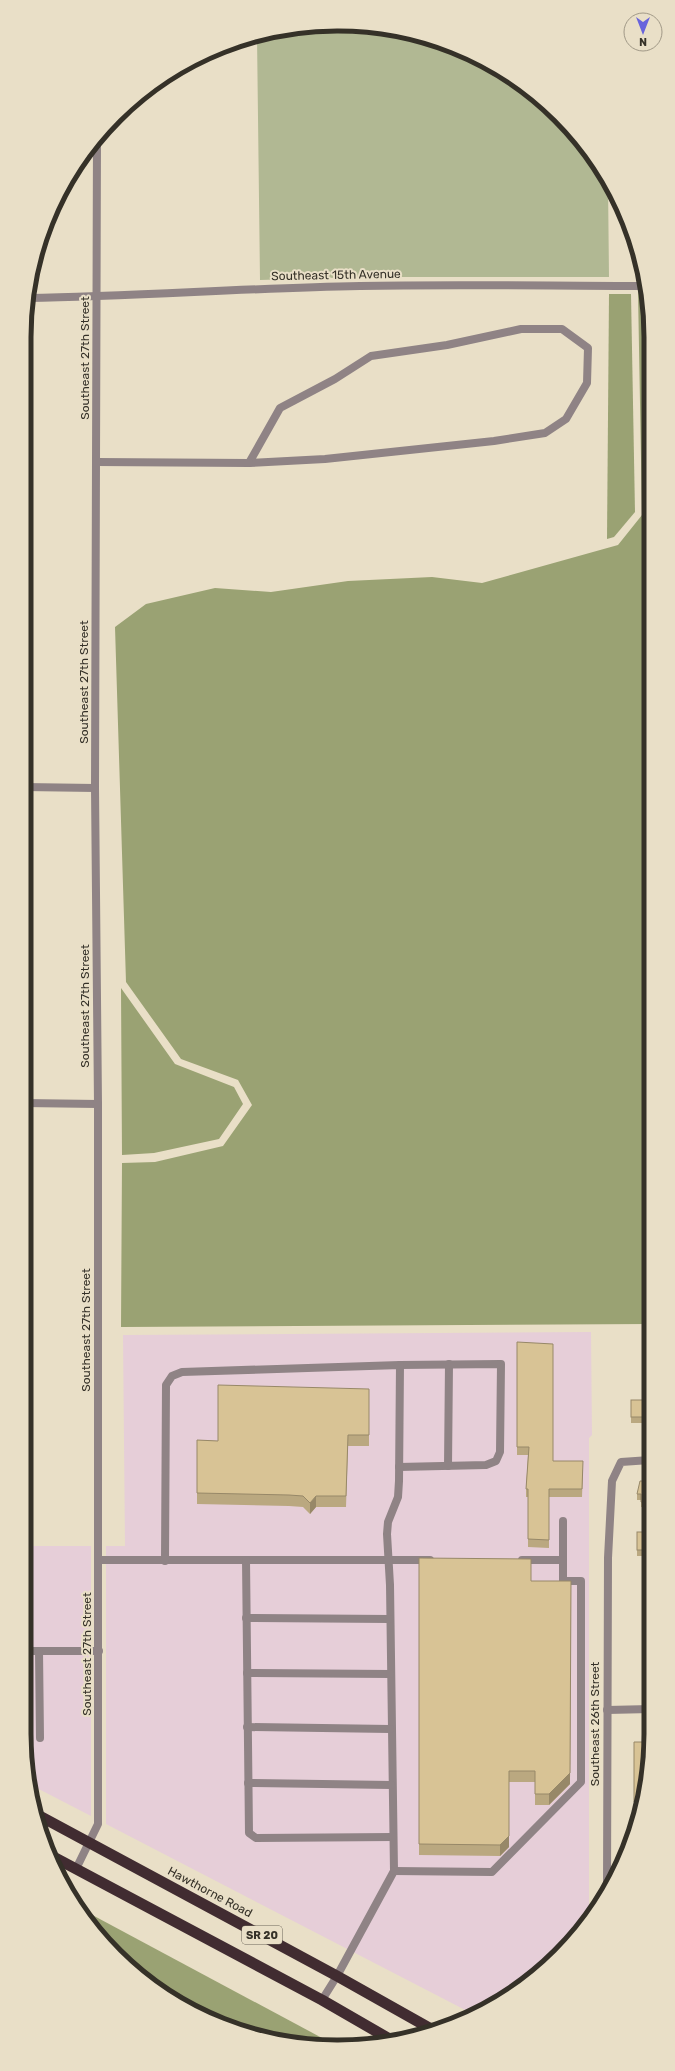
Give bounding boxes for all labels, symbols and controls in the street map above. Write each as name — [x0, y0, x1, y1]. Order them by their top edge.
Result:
north arrow — [623, 12, 663, 52]
text: N — [639, 35, 647, 48]
street label: Southeast 15th Avenue — [271, 267, 401, 283]
street label: Southeast 27th Street — [78, 296, 92, 420]
street label: Southeast 27th Street — [77, 620, 91, 744]
street label: Southeast 27th Street — [78, 944, 92, 1068]
street label: Southeast 27th Street — [79, 1268, 93, 1392]
street label: Southeast 27th Street — [80, 1592, 94, 1716]
street label: Southeast 26th Street — [588, 1661, 602, 1786]
street label: Hawthorne Road — [165, 1864, 255, 1920]
road number: SR 20 — [242, 1926, 282, 1944]

